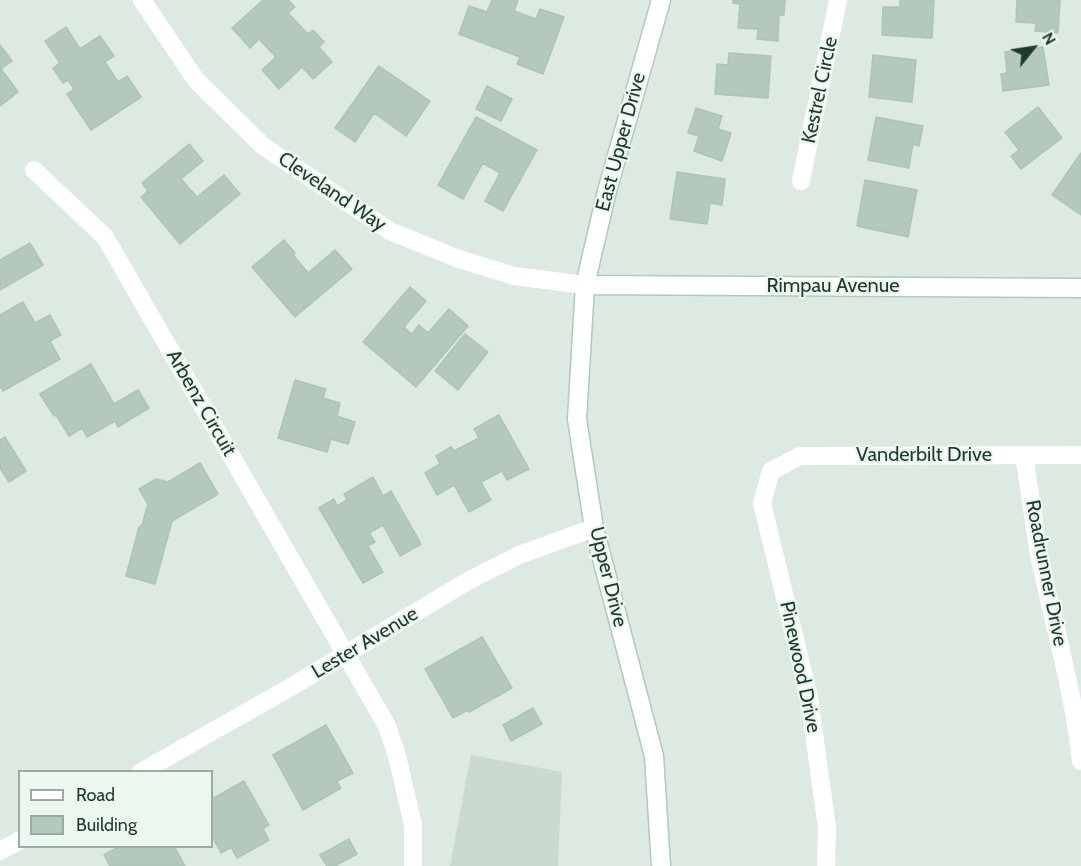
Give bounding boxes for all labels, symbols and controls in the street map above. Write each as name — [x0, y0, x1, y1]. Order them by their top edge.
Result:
north arrow — [1003, 18, 1063, 78]
text: N — [1038, 29, 1060, 48]
street label: Kestrel Circle — [797, 34, 843, 146]
street label: East Upper Drive — [591, 70, 651, 214]
street label: Cleveland Way — [273, 147, 391, 237]
street label: Rimpau Avenue — [767, 274, 899, 298]
street label: Arbenz Circuit — [161, 346, 241, 460]
street label: Vanderbilt Drive — [856, 443, 992, 467]
street label: Roadrunner Drive — [1020, 498, 1072, 648]
street label: Upper Drive — [584, 524, 632, 630]
street label: Pinewood Drive — [774, 599, 826, 735]
street label: Lester Avenue — [308, 602, 422, 684]
legend — [18, 770, 213, 848]
text: Road — [76, 784, 115, 806]
text: Building — [76, 814, 137, 836]

